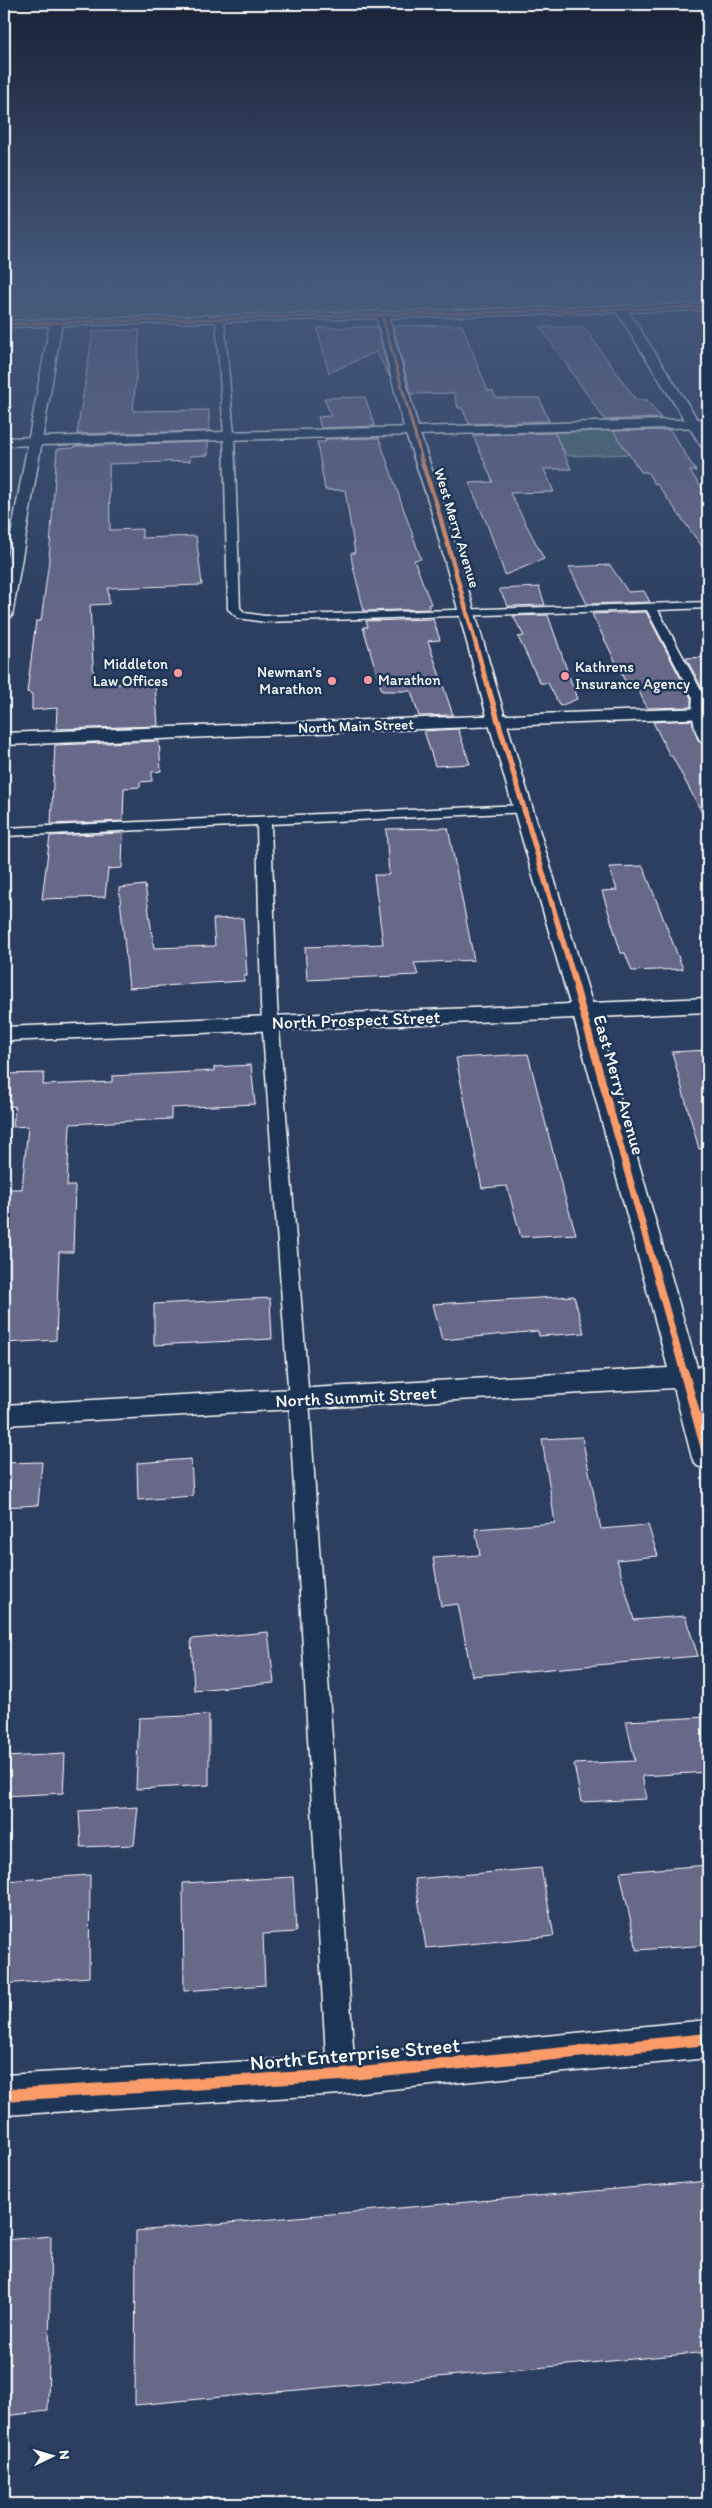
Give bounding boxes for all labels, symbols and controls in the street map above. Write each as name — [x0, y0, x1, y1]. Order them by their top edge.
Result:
street label: West Merry Avenue — [430, 466, 484, 590]
place label: Middleton Law Offices — [93, 655, 168, 690]
place label: Kathrens Insurance Agency — [575, 658, 690, 693]
place label: Newman's Marathon — [257, 663, 323, 698]
marker: Middleton Law Offices — [172, 667, 184, 679]
marker: Kathrens Insurance Agency — [559, 670, 571, 682]
place label: Marathon — [378, 671, 441, 689]
marker: Marathon — [362, 674, 374, 686]
marker: Newman's Marathon — [326, 675, 338, 687]
street label: North Main Street — [298, 715, 415, 737]
street label: North Prospect Street — [271, 1006, 441, 1034]
street label: East Merry Avenue — [588, 1012, 650, 1158]
street label: North Summit Street — [275, 1382, 437, 1412]
street label: North Enterprise Street — [249, 2032, 461, 2075]
north arrow — [28, 2430, 78, 2480]
text: N — [56, 2449, 73, 2460]

